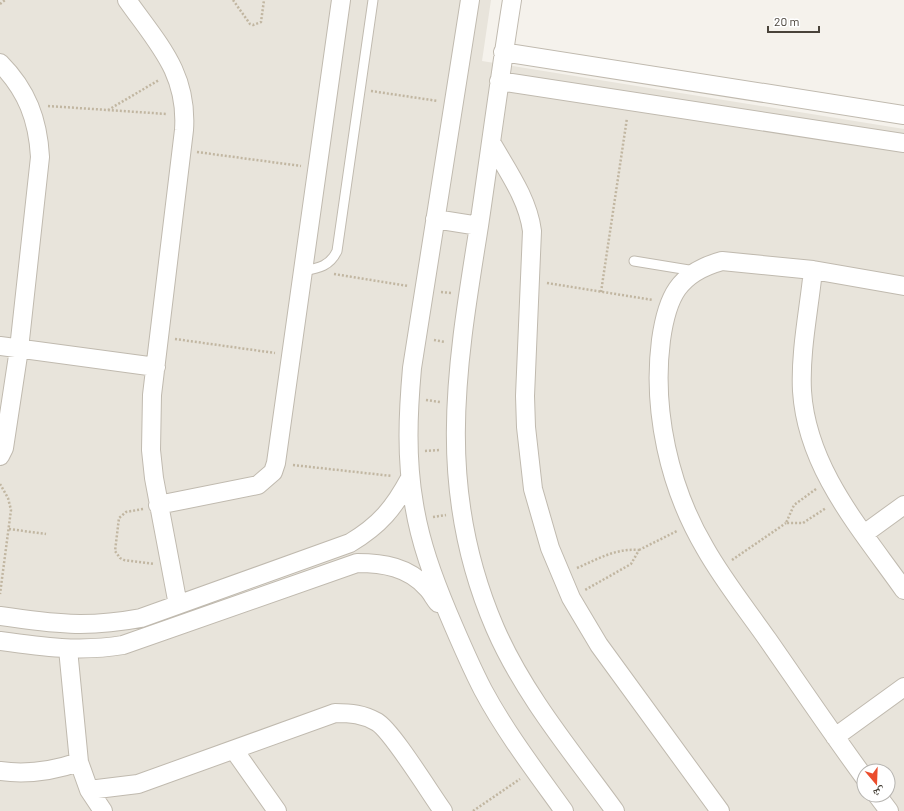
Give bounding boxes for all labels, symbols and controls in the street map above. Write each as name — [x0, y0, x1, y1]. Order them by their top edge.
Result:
scale bar — [768, 8, 819, 34]
text: 20 m — [774, 14, 800, 28]
north arrow — [856, 763, 896, 803]
text: ش — [871, 783, 887, 801]

